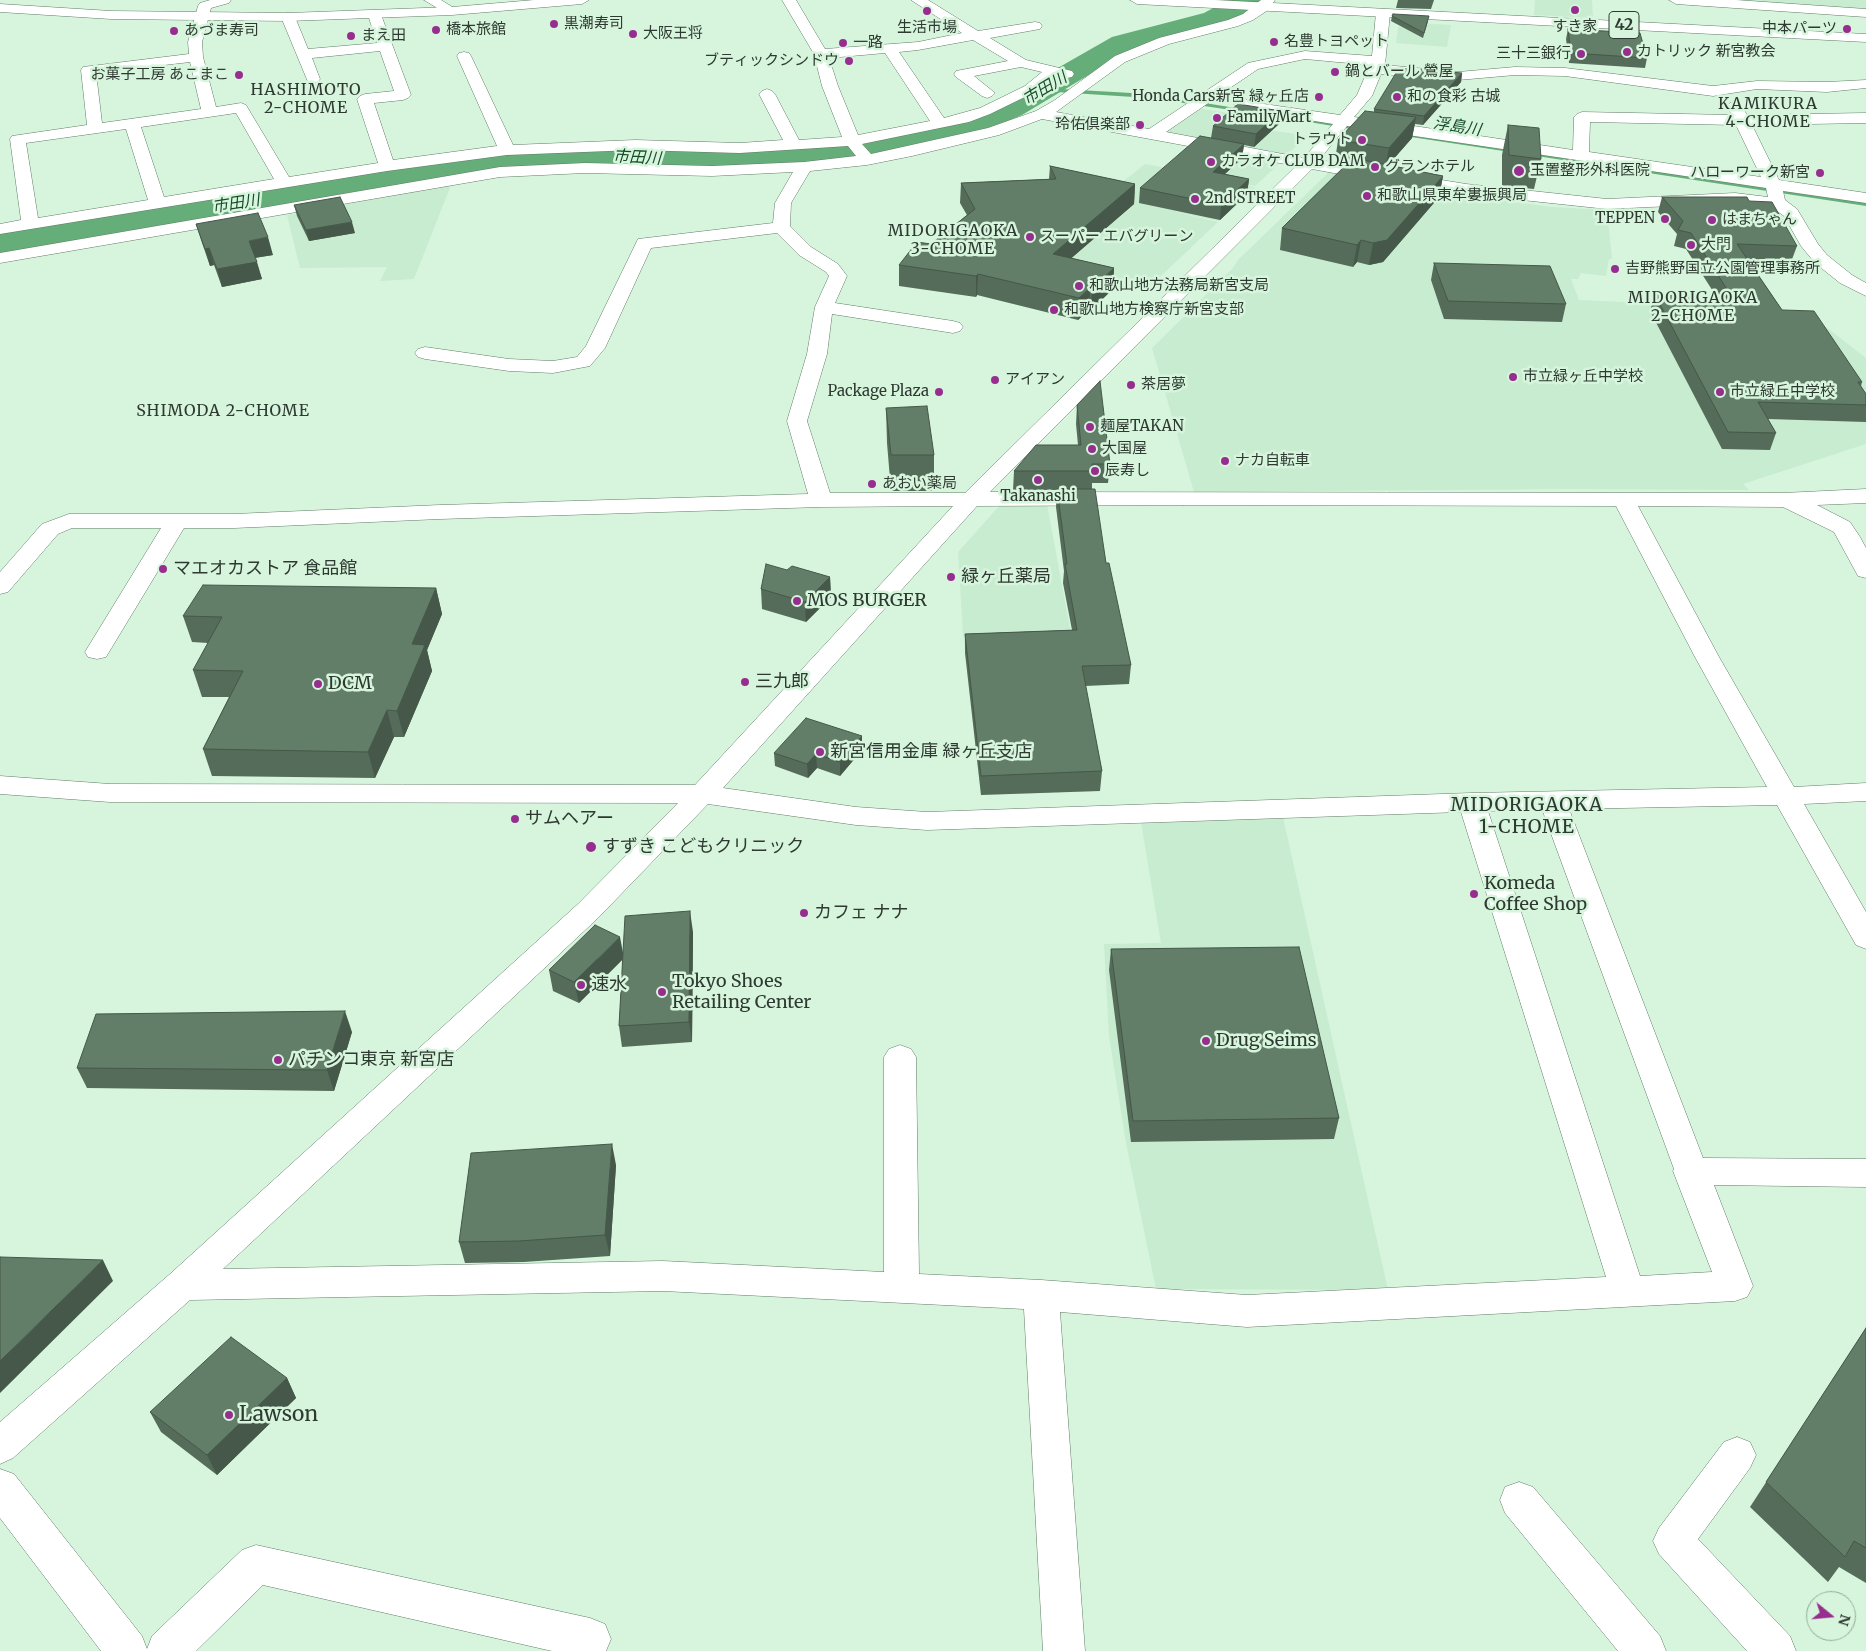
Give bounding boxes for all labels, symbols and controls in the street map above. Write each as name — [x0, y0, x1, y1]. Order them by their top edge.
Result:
marker: すき家 — [1569, 4, 1581, 16]
marker: 生活市場 — [921, 5, 933, 17]
road number: 42 — [1609, 12, 1639, 38]
place label: 黒潮寿司 — [564, 15, 624, 33]
marker: 黒潮寿司 — [548, 18, 560, 30]
place label: すき家 — [1553, 18, 1597, 36]
place label: 生活市場 — [897, 19, 957, 37]
place label: 中本パーツ — [1762, 20, 1837, 38]
place label: 橋本旅館 — [446, 21, 506, 39]
place label: あづま寿司 — [184, 22, 259, 40]
marker: 中本パーツ — [1841, 23, 1853, 35]
marker: 橋本旅館 — [430, 24, 442, 36]
marker: あづま寿司 — [168, 25, 180, 37]
place label: 大阪王将 — [643, 25, 703, 43]
place label: まえ田 — [361, 27, 406, 45]
marker: 大阪王将 — [627, 28, 639, 40]
marker: まえ田 — [345, 30, 357, 42]
place label: 名豊トヨペット — [1284, 33, 1389, 51]
place label: 一路 — [853, 34, 883, 52]
marker: 名豊トヨペット — [1268, 36, 1280, 48]
marker: 一路 — [837, 37, 849, 49]
place label: カトリック 新宮教会 — [1637, 43, 1776, 61]
place label: 三十三銀行 — [1496, 45, 1571, 63]
marker: カトリック 新宮教会 — [1621, 46, 1633, 58]
marker: 三十三銀行 — [1575, 48, 1587, 60]
place label: ブティックシンドウ — [704, 52, 839, 70]
marker: ブティックシンドウ — [843, 55, 855, 67]
place label: 鍋とバール 鶯屋 — [1345, 63, 1454, 81]
place label: お菓子工房 あこまこ — [90, 66, 229, 84]
marker: 鍋とバール 鶯屋 — [1329, 66, 1341, 78]
water label: 市田川 — [1019, 68, 1071, 110]
marker: お菓子工房 あこまこ — [233, 69, 245, 81]
district label: HASHIMOTO 2-CHOME — [249, 80, 363, 118]
place label: Honda Cars新宮 緑ヶ丘店 — [1132, 88, 1309, 106]
place label: 和の食彩 古城 — [1407, 88, 1501, 106]
marker: Honda Cars新宮 緑ヶ丘店 — [1313, 91, 1325, 103]
marker: 和の食彩 古城 — [1391, 91, 1403, 103]
district label: KAMIKURA 4-CHOME — [1717, 94, 1819, 132]
place label: FamilyMart — [1227, 109, 1311, 127]
marker: FamilyMart — [1211, 112, 1223, 124]
water label: 浮島川 — [1432, 114, 1482, 140]
place label: 玲佑倶楽部 — [1055, 116, 1130, 134]
marker: 玲佑倶楽部 — [1134, 119, 1146, 131]
place label: トラウト — [1292, 131, 1352, 149]
marker: トラウト — [1356, 134, 1368, 146]
water label: 市田川 — [613, 147, 661, 169]
place label: カラオケ CLUB DAM — [1221, 153, 1365, 171]
marker: カラオケ CLUB DAM — [1205, 156, 1217, 168]
place label: グランホテル — [1385, 158, 1475, 176]
marker: グランホテル — [1369, 161, 1381, 173]
place label: 玉置整形外科医院 — [1530, 162, 1650, 180]
marker: 玉置整形外科医院 — [1512, 164, 1526, 178]
place label: ハローワーク新宮 — [1690, 164, 1810, 182]
marker: ハローワーク新宮 — [1814, 167, 1826, 179]
place label: 和歌山県東牟婁振興局 — [1377, 187, 1527, 205]
place label: 2nd STREET — [1205, 190, 1295, 208]
marker: 和歌山県東牟婁振興局 — [1361, 190, 1373, 202]
water label: 市田川 — [211, 191, 261, 217]
marker: 2nd STREET — [1189, 193, 1201, 205]
place label: TEPPEN — [1595, 210, 1655, 228]
place label: はまちゃん — [1722, 211, 1797, 229]
marker: TEPPEN — [1659, 213, 1671, 225]
marker: はまちゃん — [1706, 214, 1718, 226]
district label: MIDORIGAOKA 3-CHOME — [886, 221, 1020, 259]
place label: スーパー エバグリーン — [1040, 228, 1194, 246]
marker: スーパー エバグリーン — [1024, 231, 1036, 243]
place label: 大門 — [1701, 236, 1731, 254]
marker: 大門 — [1685, 239, 1697, 251]
place label: 吉野熊野国立公園管理事務所 — [1625, 260, 1820, 278]
marker: 吉野熊野国立公園管理事務所 — [1609, 263, 1621, 275]
place label: 和歌山地方法務局新宮支局 — [1089, 277, 1269, 295]
marker: 和歌山地方法務局新宮支局 — [1073, 280, 1085, 292]
district label: MIDORIGAOKA 2-CHOME — [1626, 288, 1760, 326]
place label: 和歌山地方検察庁新宮支部 — [1064, 301, 1244, 319]
marker: 和歌山地方検察庁新宮支部 — [1048, 304, 1060, 316]
place label: 市立緑ヶ丘中学校 — [1523, 368, 1643, 386]
place label: アイアン — [1005, 371, 1065, 389]
marker: 市立緑ヶ丘中学校 — [1507, 371, 1519, 383]
marker: アイアン — [989, 374, 1001, 386]
place label: 茶居夢 — [1141, 376, 1186, 394]
marker: 茶居夢 — [1125, 379, 1137, 391]
place label: Package Plaza — [828, 383, 929, 401]
place label: 市立緑丘中学校 — [1730, 383, 1835, 401]
marker: Package Plaza — [933, 386, 945, 398]
marker: 市立緑丘中学校 — [1714, 386, 1726, 398]
district label: SHIMODA 2-CHOME — [134, 401, 312, 421]
place label: 麺屋TAKAN — [1100, 418, 1184, 436]
marker: 麺屋TAKAN — [1084, 421, 1096, 433]
place label: 大国屋 — [1102, 440, 1147, 458]
marker: 大国屋 — [1086, 443, 1098, 455]
place label: ナカ自転車 — [1235, 452, 1310, 470]
marker: ナカ自転車 — [1219, 455, 1231, 467]
place label: 辰寿し — [1105, 462, 1150, 480]
marker: 辰寿し — [1089, 465, 1101, 477]
marker: Takanashi — [1032, 474, 1044, 486]
place label: あおい薬局 — [882, 475, 957, 493]
marker: あおい薬局 — [866, 478, 878, 490]
place label: Takanashi — [1000, 488, 1076, 506]
place label: マエオカストア 食品館 — [173, 558, 357, 580]
marker: マエオカストア 食品館 — [157, 563, 169, 575]
place label: 緑ヶ丘薬局 — [961, 566, 1051, 588]
marker: 緑ヶ丘薬局 — [945, 571, 957, 583]
place label: MOS BURGER — [807, 590, 927, 612]
marker: MOS BURGER — [791, 595, 803, 607]
place label: 三九郎 — [755, 671, 809, 693]
place label: DCM — [328, 673, 372, 695]
marker: 三九郎 — [739, 676, 751, 688]
marker: DCM — [312, 678, 324, 690]
place label: 新宮信用金庫 緑ヶ丘支店 — [830, 741, 1032, 763]
marker: 新宮信用金庫 緑ヶ丘支店 — [814, 746, 826, 758]
district label: MIDORIGAOKA 1-CHOME — [1449, 795, 1605, 839]
place label: サムヘアー — [525, 808, 614, 830]
marker: サムヘアー — [509, 813, 521, 825]
place label: すずき こどもクリニック — [602, 836, 804, 858]
marker: すずき こどもクリニック — [584, 840, 598, 854]
place label: Komeda Coffee Shop — [1484, 873, 1587, 916]
marker: Komeda Coffee Shop — [1468, 888, 1480, 900]
place label: カフェ ナナ — [814, 902, 908, 924]
marker: カフェ ナナ — [798, 907, 810, 919]
place label: Tokyo Shoes Retailing Center — [672, 971, 811, 1014]
place label: 速水 — [591, 974, 627, 996]
marker: 速水 — [575, 979, 587, 991]
marker: Tokyo Shoes Retailing Center — [656, 986, 668, 998]
place label: Drug Seims — [1216, 1030, 1317, 1052]
marker: Drug Seims — [1200, 1035, 1212, 1047]
place label: パチンコ東京 新宮店 — [288, 1049, 454, 1071]
marker: パチンコ東京 新宮店 — [272, 1054, 284, 1066]
place label: Lawson — [239, 1402, 318, 1428]
marker: Lawson — [223, 1409, 235, 1421]
north arrow — [1806, 1591, 1856, 1641]
text: N — [1834, 1612, 1855, 1628]

